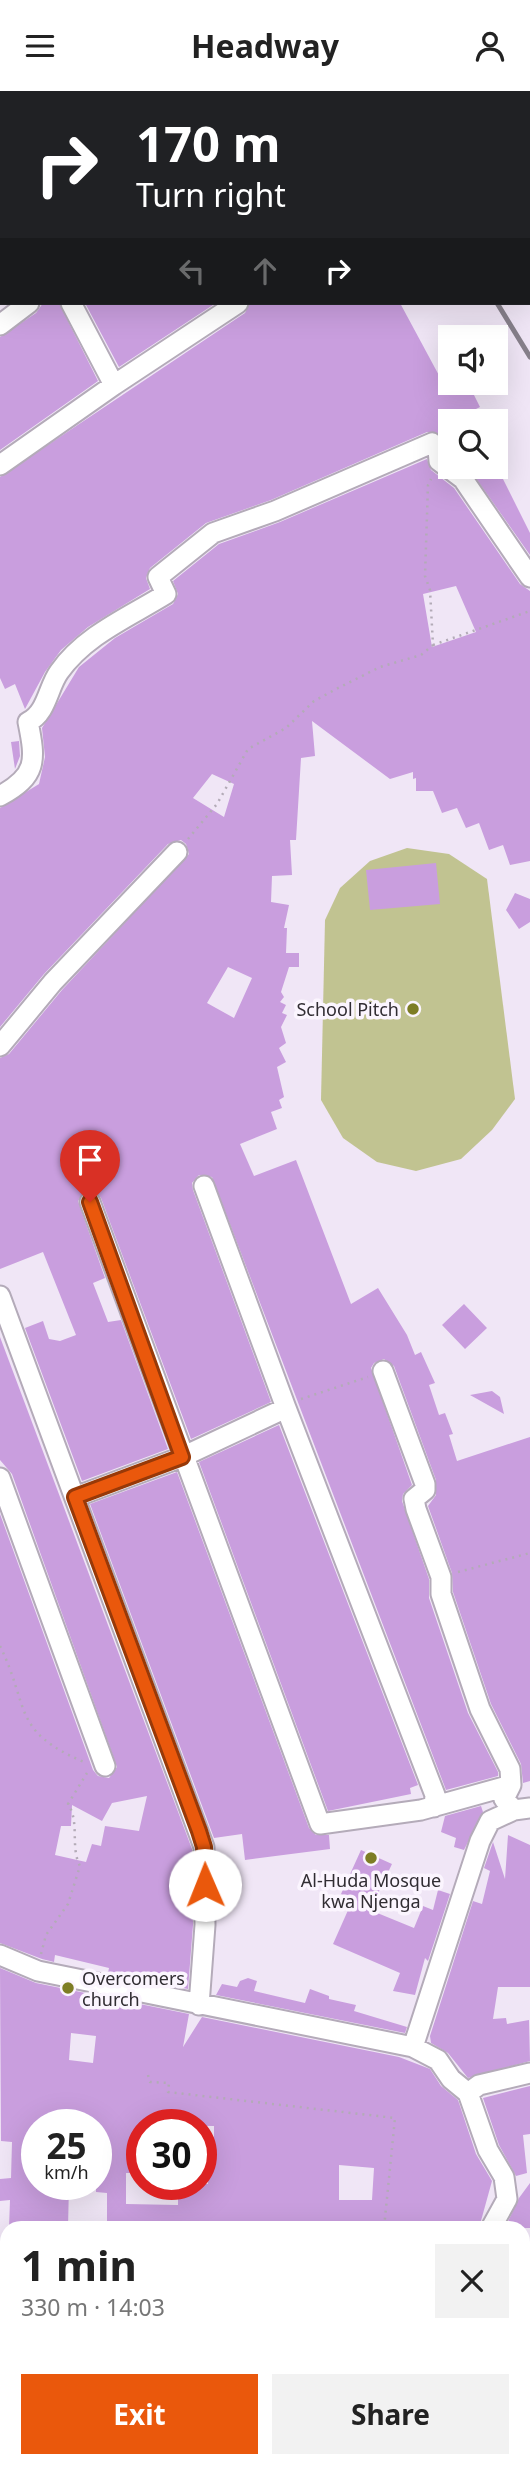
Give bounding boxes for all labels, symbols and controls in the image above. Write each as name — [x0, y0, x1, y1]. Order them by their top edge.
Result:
text: Headway — [191, 24, 339, 67]
icon: menu — [21, 27, 59, 65]
icon: person — [471, 27, 509, 65]
text: 170 m — [136, 110, 281, 176]
icon: right — [21, 119, 112, 210]
text: Turn right — [136, 173, 286, 216]
icon: left — [173, 252, 211, 290]
icon: ahead — [246, 252, 284, 290]
icon: right — [319, 252, 357, 290]
map controls — [438, 325, 508, 479]
button: sound — [438, 325, 508, 395]
button: search — [438, 409, 508, 479]
place label: School Pitch — [296, 997, 399, 1021]
marker: School Pitch — [405, 1001, 421, 1017]
pin — [60, 1130, 120, 1202]
icon: arrive — [71, 1141, 109, 1179]
position arrow — [168, 1848, 242, 1922]
marker: Al-Huda Mosque kwa Njenga — [363, 1850, 379, 1866]
place label: Al-Huda Mosque kwa Njenga — [301, 1868, 441, 1913]
place label: Overcomers church — [82, 1966, 185, 2011]
marker: Overcomers church — [60, 1980, 76, 1996]
speed limit sign: 30 — [126, 2109, 217, 2200]
text: 25 — [46, 2122, 87, 2169]
text: km/h — [44, 2160, 89, 2184]
text: 1 min — [21, 2236, 137, 2293]
button: close — [435, 2244, 509, 2318]
text: 330 m · 14:03 — [21, 2291, 165, 2323]
button: Exit — [21, 2374, 258, 2454]
button: Share — [272, 2374, 509, 2454]

